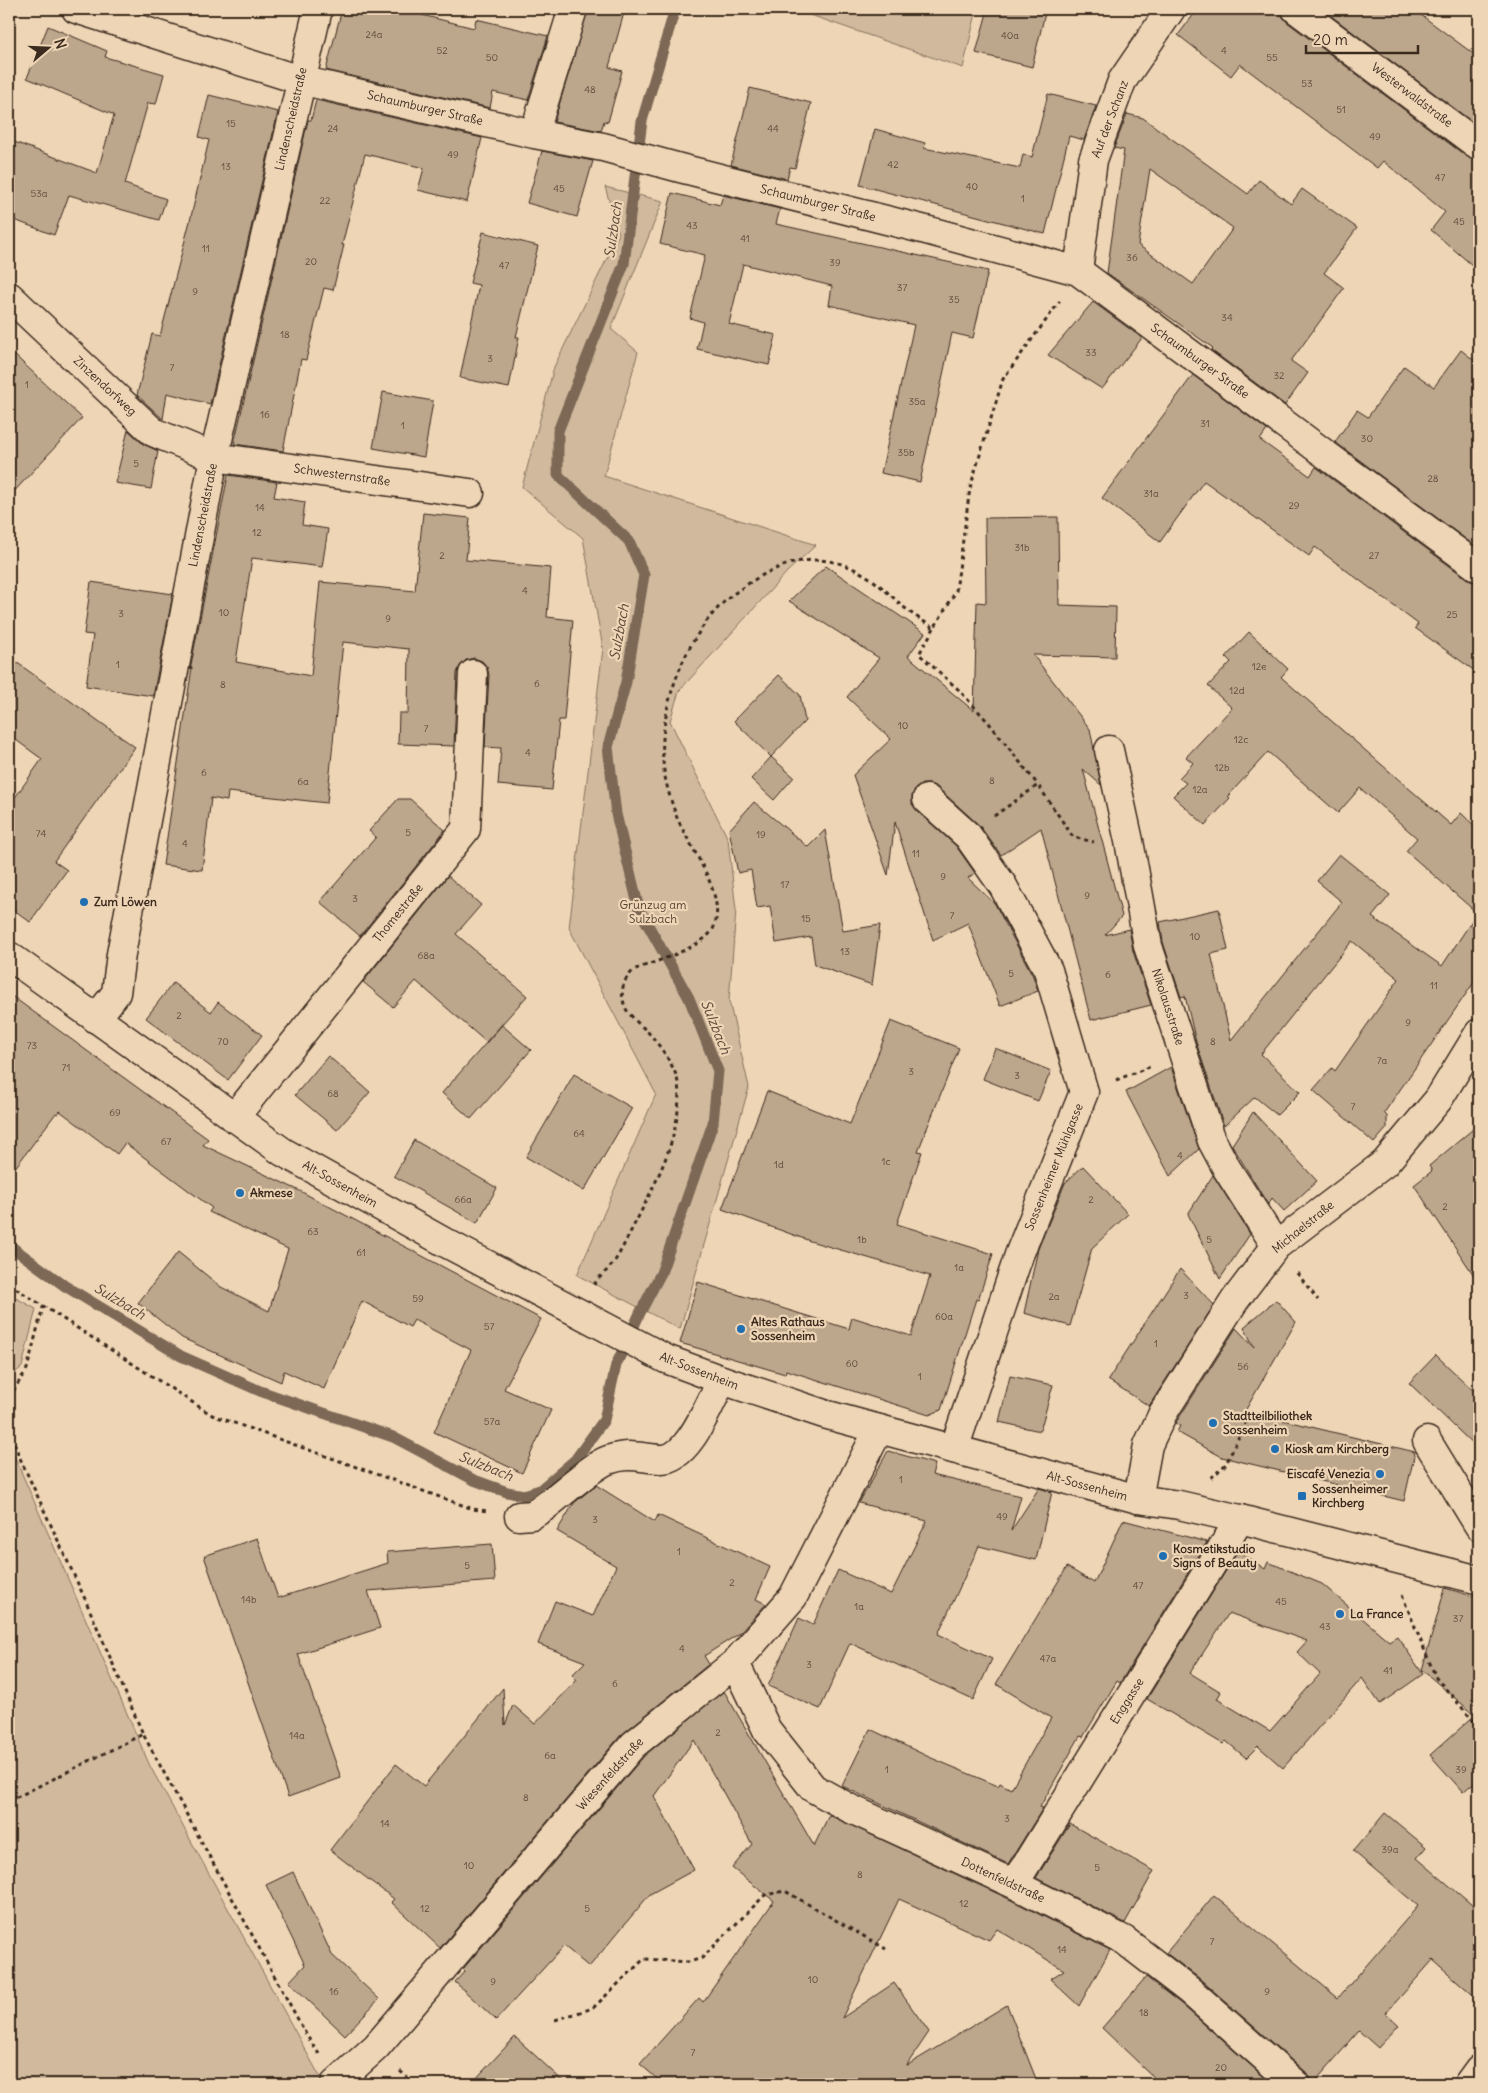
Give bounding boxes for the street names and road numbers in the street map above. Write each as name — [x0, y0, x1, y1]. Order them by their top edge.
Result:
street label: Westerwaldstraße — [1369, 59, 1456, 130]
street label: Lindenscheidstraße — [271, 66, 310, 172]
street label: Auf der Schanz — [1088, 78, 1131, 160]
street label: Schaumburger Straße — [366, 87, 485, 128]
street label: Schaumburger Straße — [759, 181, 877, 224]
street label: Schaumburger Straße — [1148, 320, 1253, 401]
street label: Zinzendorfweg — [71, 353, 140, 419]
street label: Schwesternstraße — [293, 460, 391, 489]
street label: Lindenscheidstraße — [185, 462, 220, 568]
street label: Thomestraße — [369, 880, 426, 945]
street label: Nikolausstraße — [1149, 967, 1188, 1047]
street label: Sossenheimer Mühlgasse — [1021, 1101, 1086, 1233]
street label: Alt-Sossenheim — [300, 1157, 381, 1211]
street label: Michaelstraße — [1269, 1197, 1337, 1256]
street label: Alt-Sossenheim — [658, 1349, 741, 1393]
street label: Alt-Sossenheim — [1045, 1467, 1130, 1504]
street label: Enggasse — [1107, 1675, 1147, 1727]
street label: Wiesenfeldstraße — [573, 1734, 646, 1813]
street label: Dottenfeldstraße — [959, 1854, 1047, 1905]

